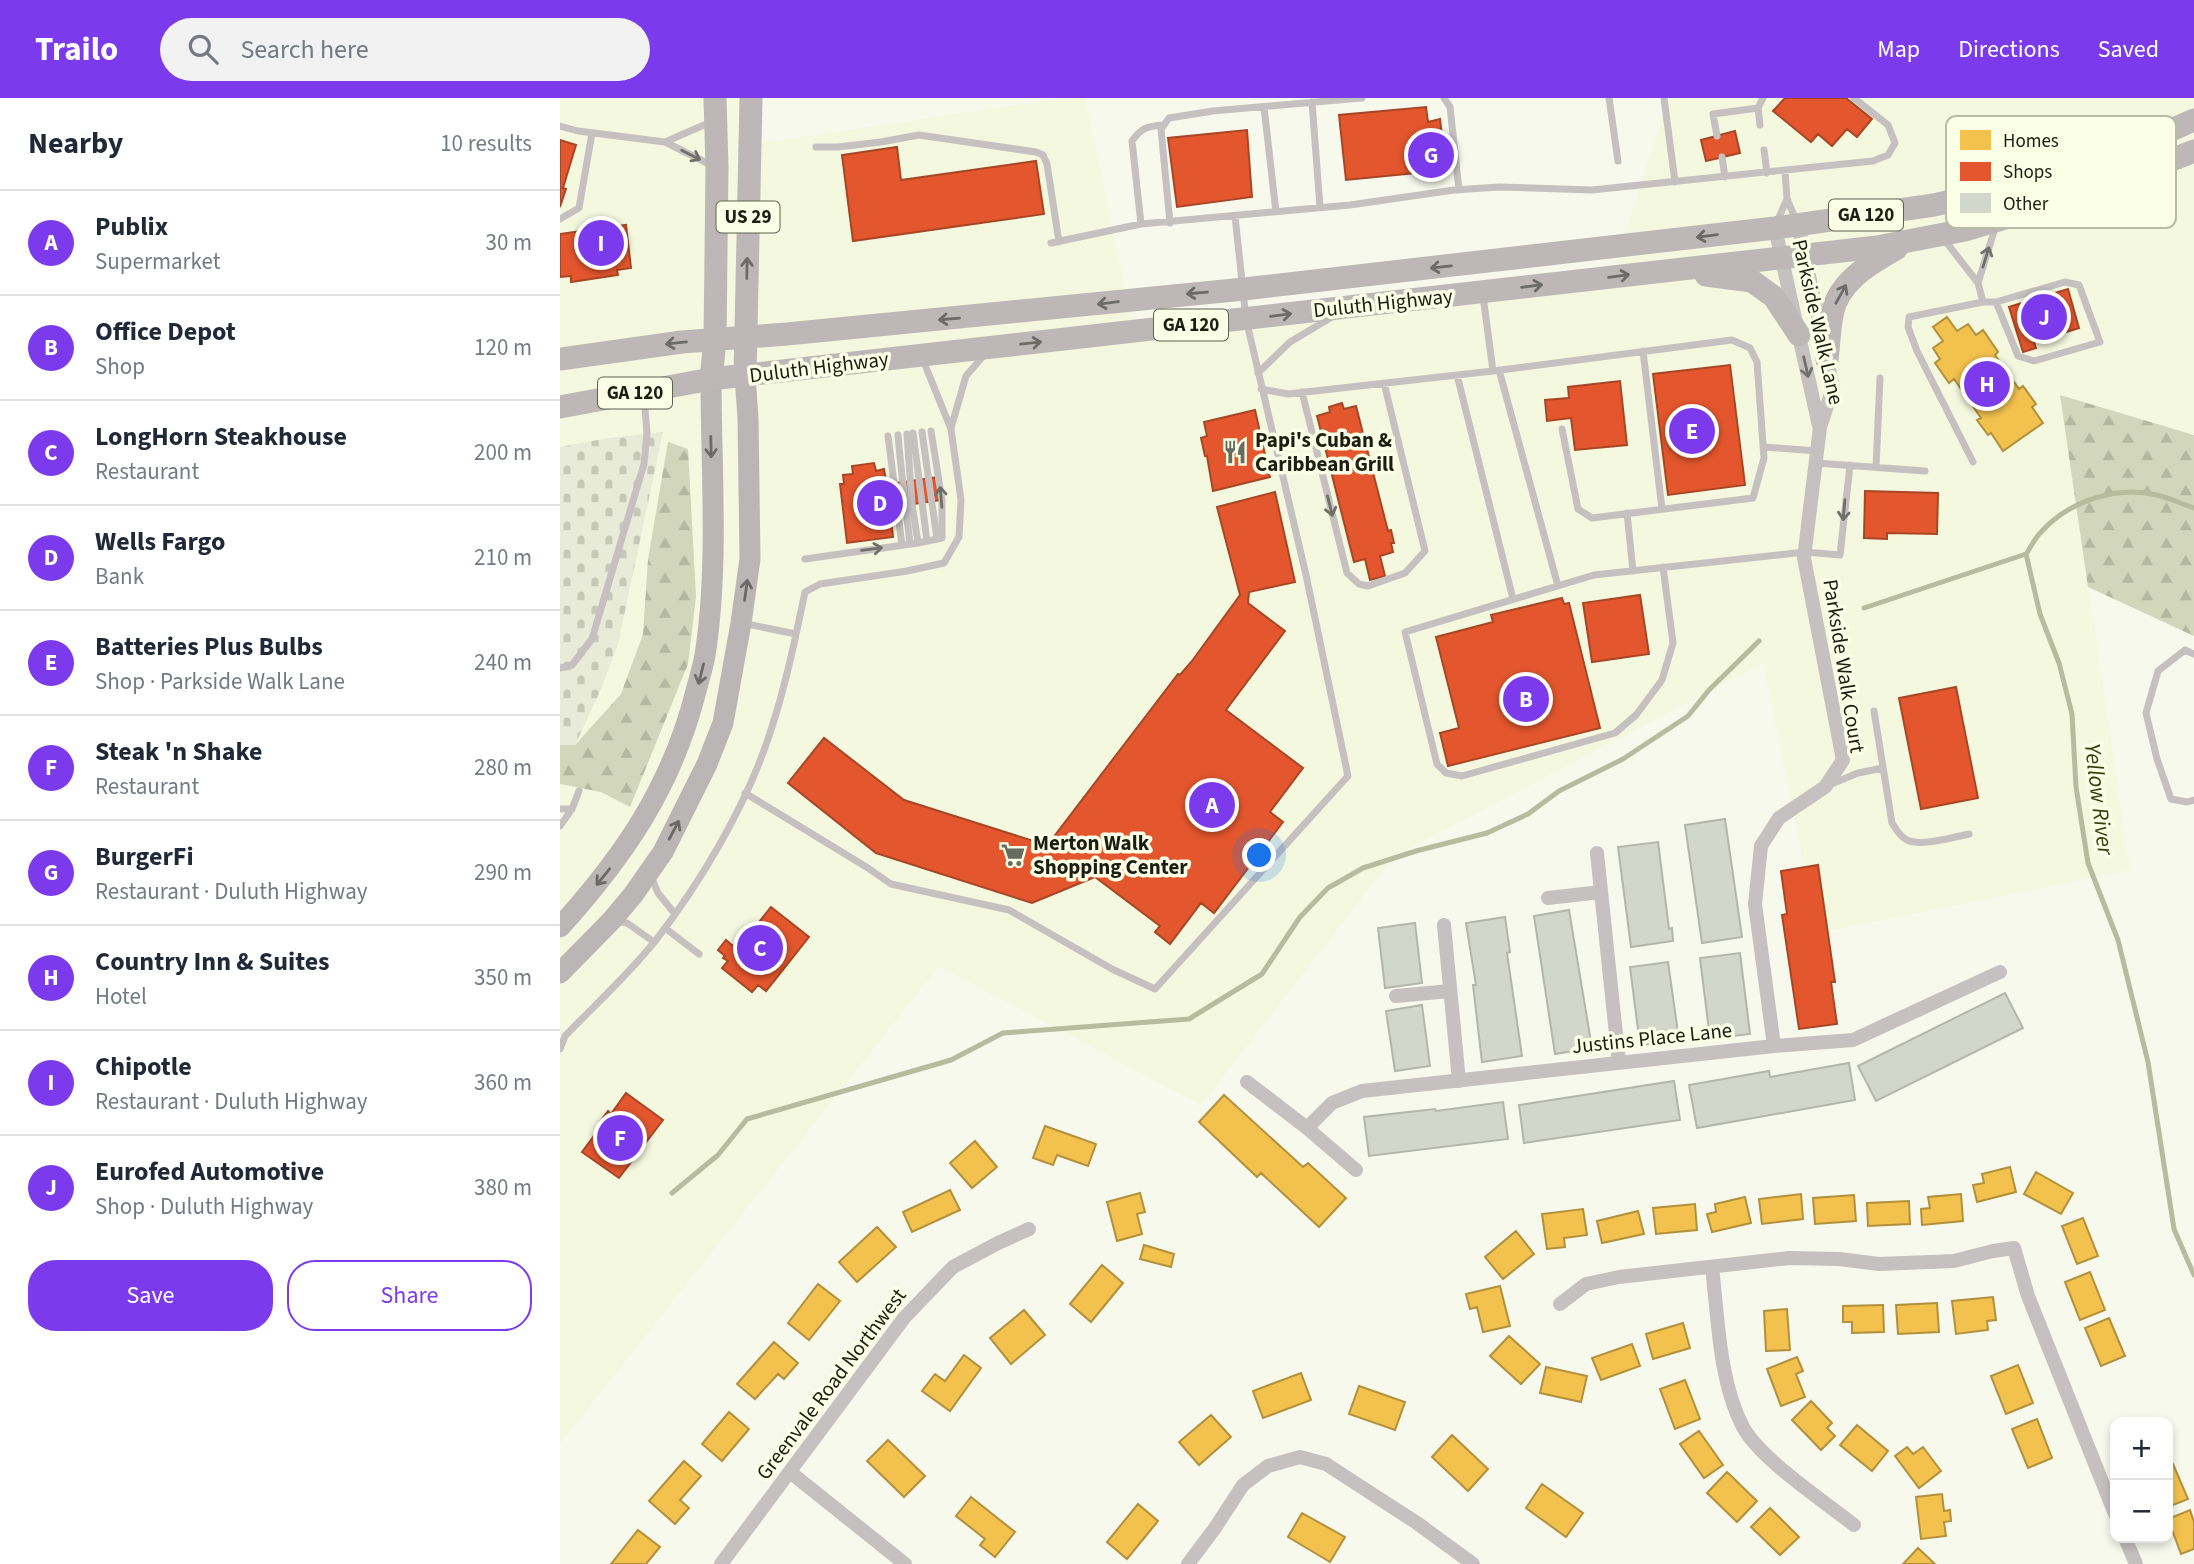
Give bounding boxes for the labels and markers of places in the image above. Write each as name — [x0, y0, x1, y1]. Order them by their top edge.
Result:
pin: G — [1408, 129, 1454, 181]
pin: I — [578, 217, 624, 269]
pin: J — [2021, 291, 2067, 343]
pin: H — [1964, 358, 2010, 410]
pin: E — [1669, 405, 1715, 457]
place label: Papi's Cuban & Caribbean Grill — [1255, 425, 1394, 479]
restaurant icon: Papi's Cuban & Caribbean Grill — [1221, 438, 1249, 466]
pin: D — [857, 477, 903, 529]
pin: B — [1503, 673, 1549, 725]
pin: A — [1189, 779, 1235, 831]
place label: Merton Walk Shopping Center — [1033, 828, 1188, 882]
supermarket icon: Merton Walk Shopping Center — [999, 841, 1027, 869]
pin: C — [737, 922, 783, 974]
pin: F — [597, 1112, 643, 1164]

